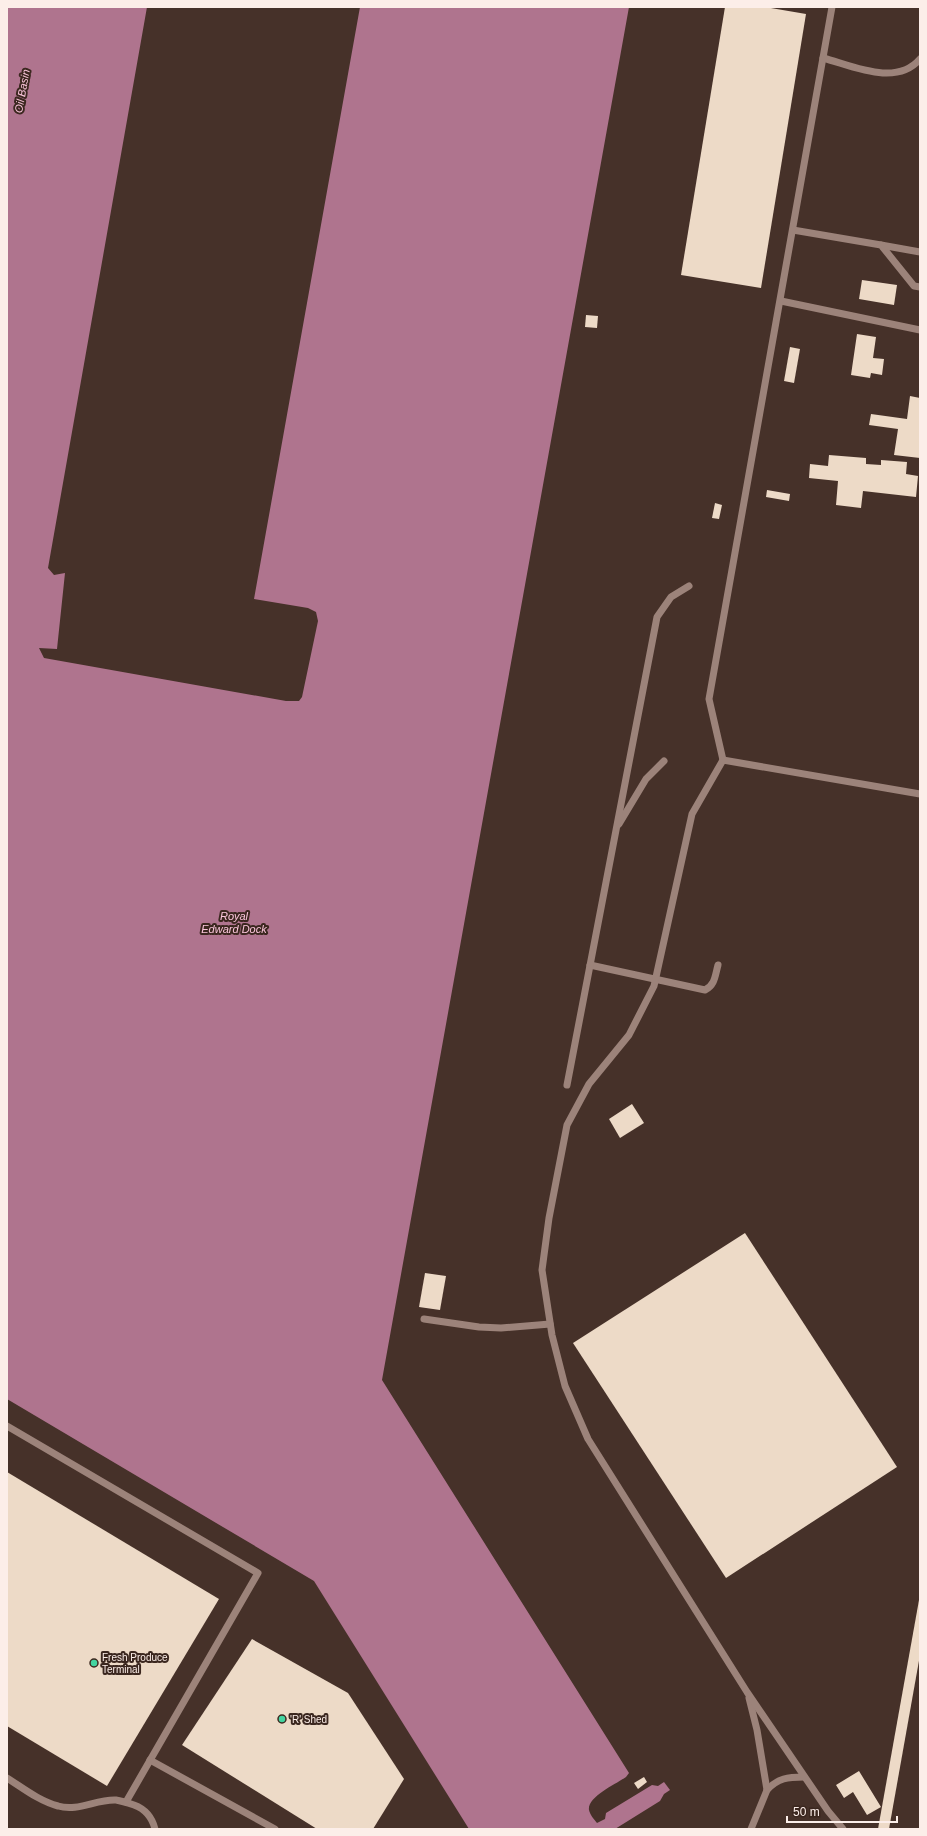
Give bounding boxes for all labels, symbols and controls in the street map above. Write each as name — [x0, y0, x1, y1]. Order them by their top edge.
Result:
water label: Oil Basin — [12, 68, 32, 114]
water label: Royal Edward Dock — [201, 910, 267, 935]
place label: Fresh Produce Terminal — [102, 1652, 168, 1675]
marker: Fresh Produce Terminal — [89, 1658, 99, 1668]
marker: 'R' Shed — [277, 1714, 287, 1724]
place label: 'R' Shed — [290, 1714, 327, 1725]
scale bar — [787, 1798, 897, 1824]
text: 50 m — [793, 1805, 820, 1819]

